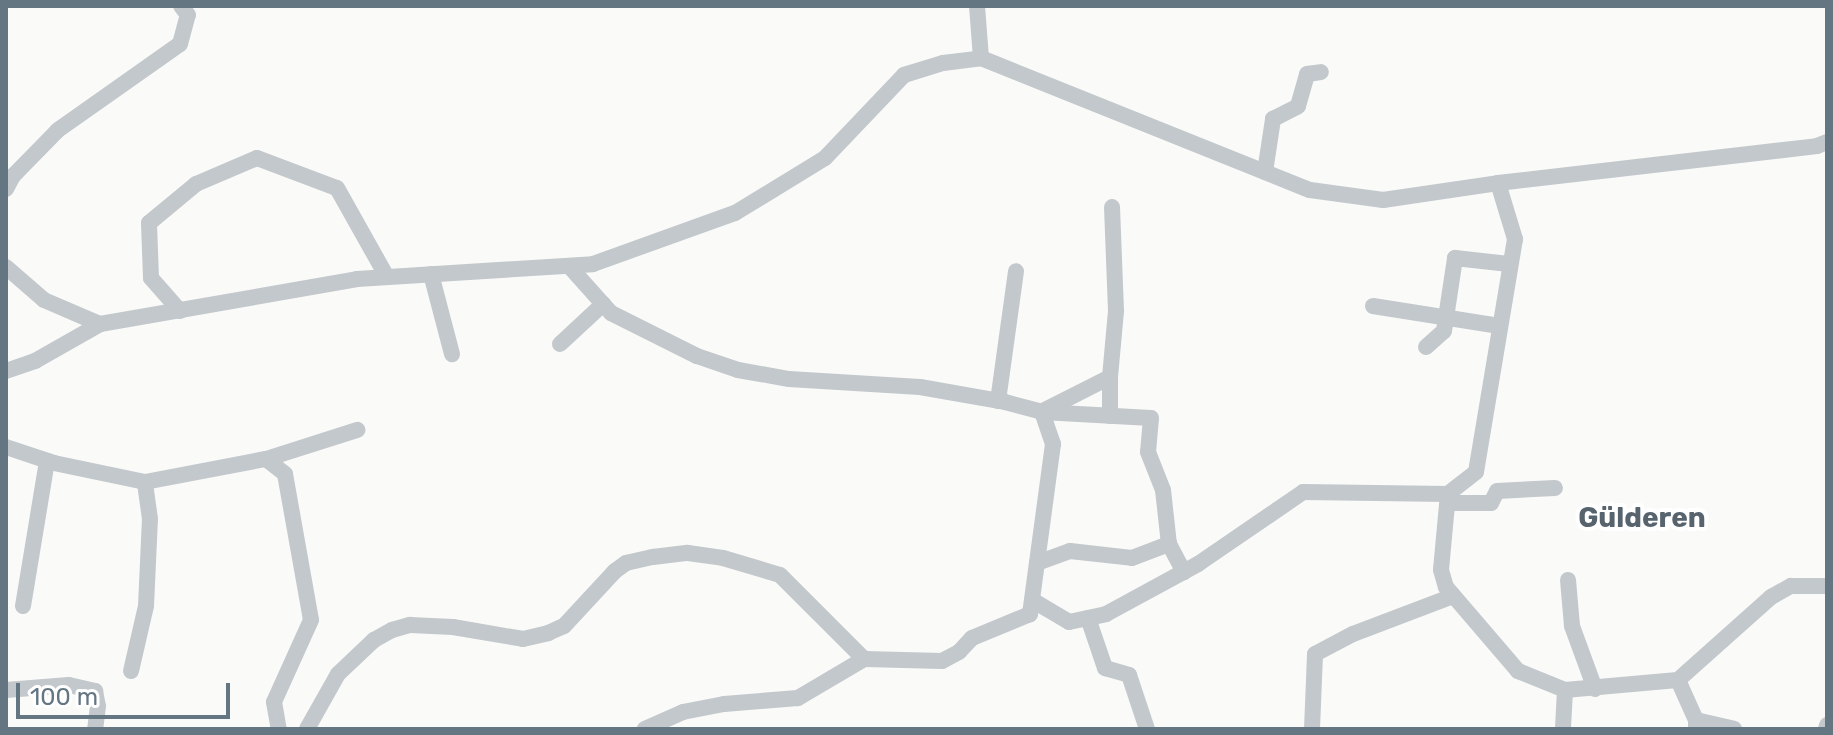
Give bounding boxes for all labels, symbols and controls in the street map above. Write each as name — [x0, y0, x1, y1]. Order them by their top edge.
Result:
district label: Gülderen — [1578, 501, 1706, 535]
scale bar — [20, 667, 234, 717]
text: 100 m — [30, 683, 98, 711]

